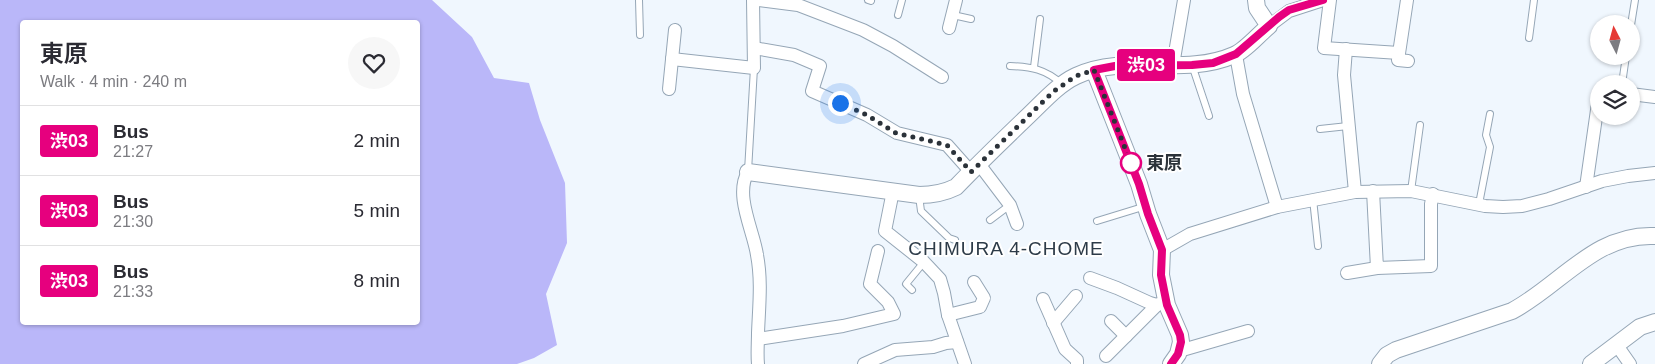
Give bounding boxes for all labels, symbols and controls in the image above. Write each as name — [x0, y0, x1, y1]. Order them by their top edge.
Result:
north arrow — [1590, 15, 1640, 65]
map controls — [1590, 15, 1640, 125]
button: heart — [348, 37, 400, 89]
text: 東原 — [40, 40, 88, 67]
line badge: 渋03 — [1117, 49, 1175, 81]
text: 渋03 — [1127, 55, 1165, 75]
text: Walk · 4 min · 240 m — [40, 73, 187, 90]
button: layers — [1590, 75, 1640, 125]
your location — [828, 91, 853, 116]
text: Bus — [113, 121, 149, 142]
text: 2 min — [354, 130, 400, 151]
text: 渋03 — [50, 131, 88, 151]
text: 21:27 — [113, 143, 153, 160]
marker: 東原 — [1120, 152, 1142, 174]
place label: 東原 — [1146, 153, 1182, 173]
text: Bus — [113, 191, 149, 212]
text: 5 min — [354, 200, 400, 221]
text: 渋03 — [50, 201, 88, 221]
text: 21:30 — [113, 213, 153, 230]
district label: CHIMURA 4-CHOME — [908, 238, 1104, 259]
text: Bus — [113, 261, 149, 282]
text: 8 min — [354, 270, 400, 291]
text: 渋03 — [50, 271, 88, 291]
text: 21:33 — [113, 283, 153, 300]

